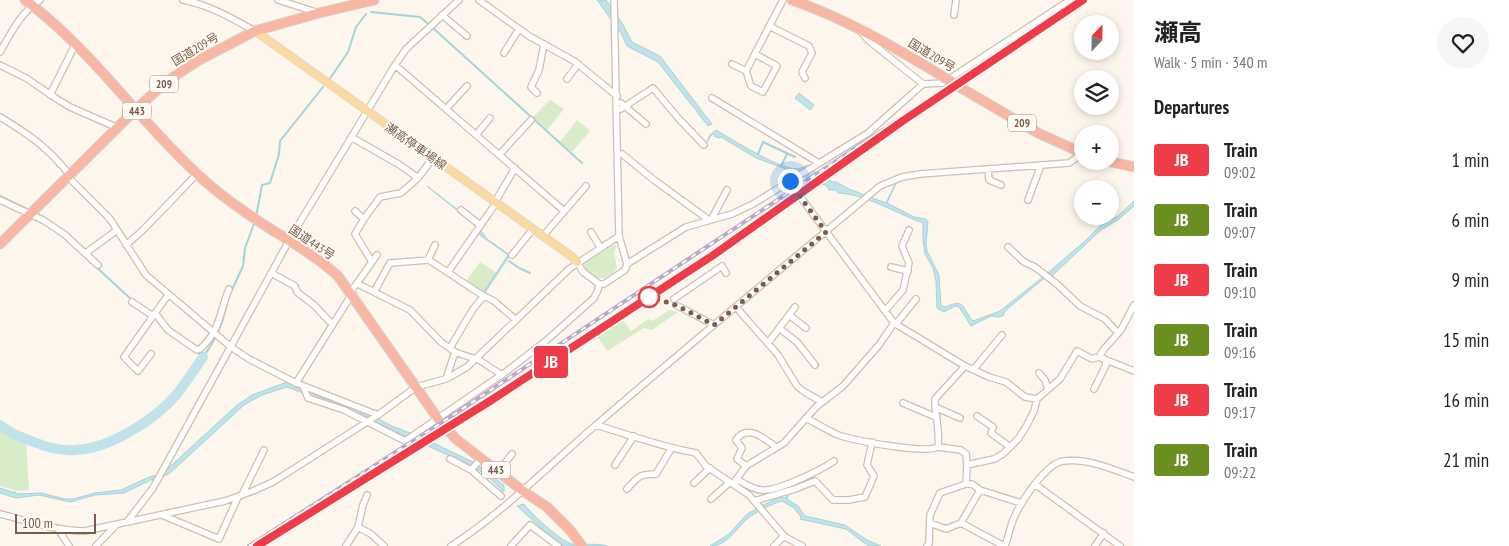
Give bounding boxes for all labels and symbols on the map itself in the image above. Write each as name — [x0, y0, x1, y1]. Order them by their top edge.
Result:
north arrow — [1074, 15, 1119, 60]
street label: 国道209号 — [169, 29, 221, 69]
street label: 国道209号 — [906, 35, 958, 75]
road number: 209 — [150, 76, 178, 92]
road number: 443 — [123, 102, 151, 120]
road number: 209 — [1008, 115, 1036, 132]
street label: 瀬高停車場線 — [382, 119, 450, 173]
your location — [778, 169, 803, 194]
street label: 国道443号 — [286, 221, 338, 263]
unlabelled marker — [638, 286, 660, 308]
line badge: JB — [528, 346, 574, 378]
road number: 443 — [482, 462, 510, 478]
scale bar — [15, 511, 96, 534]

